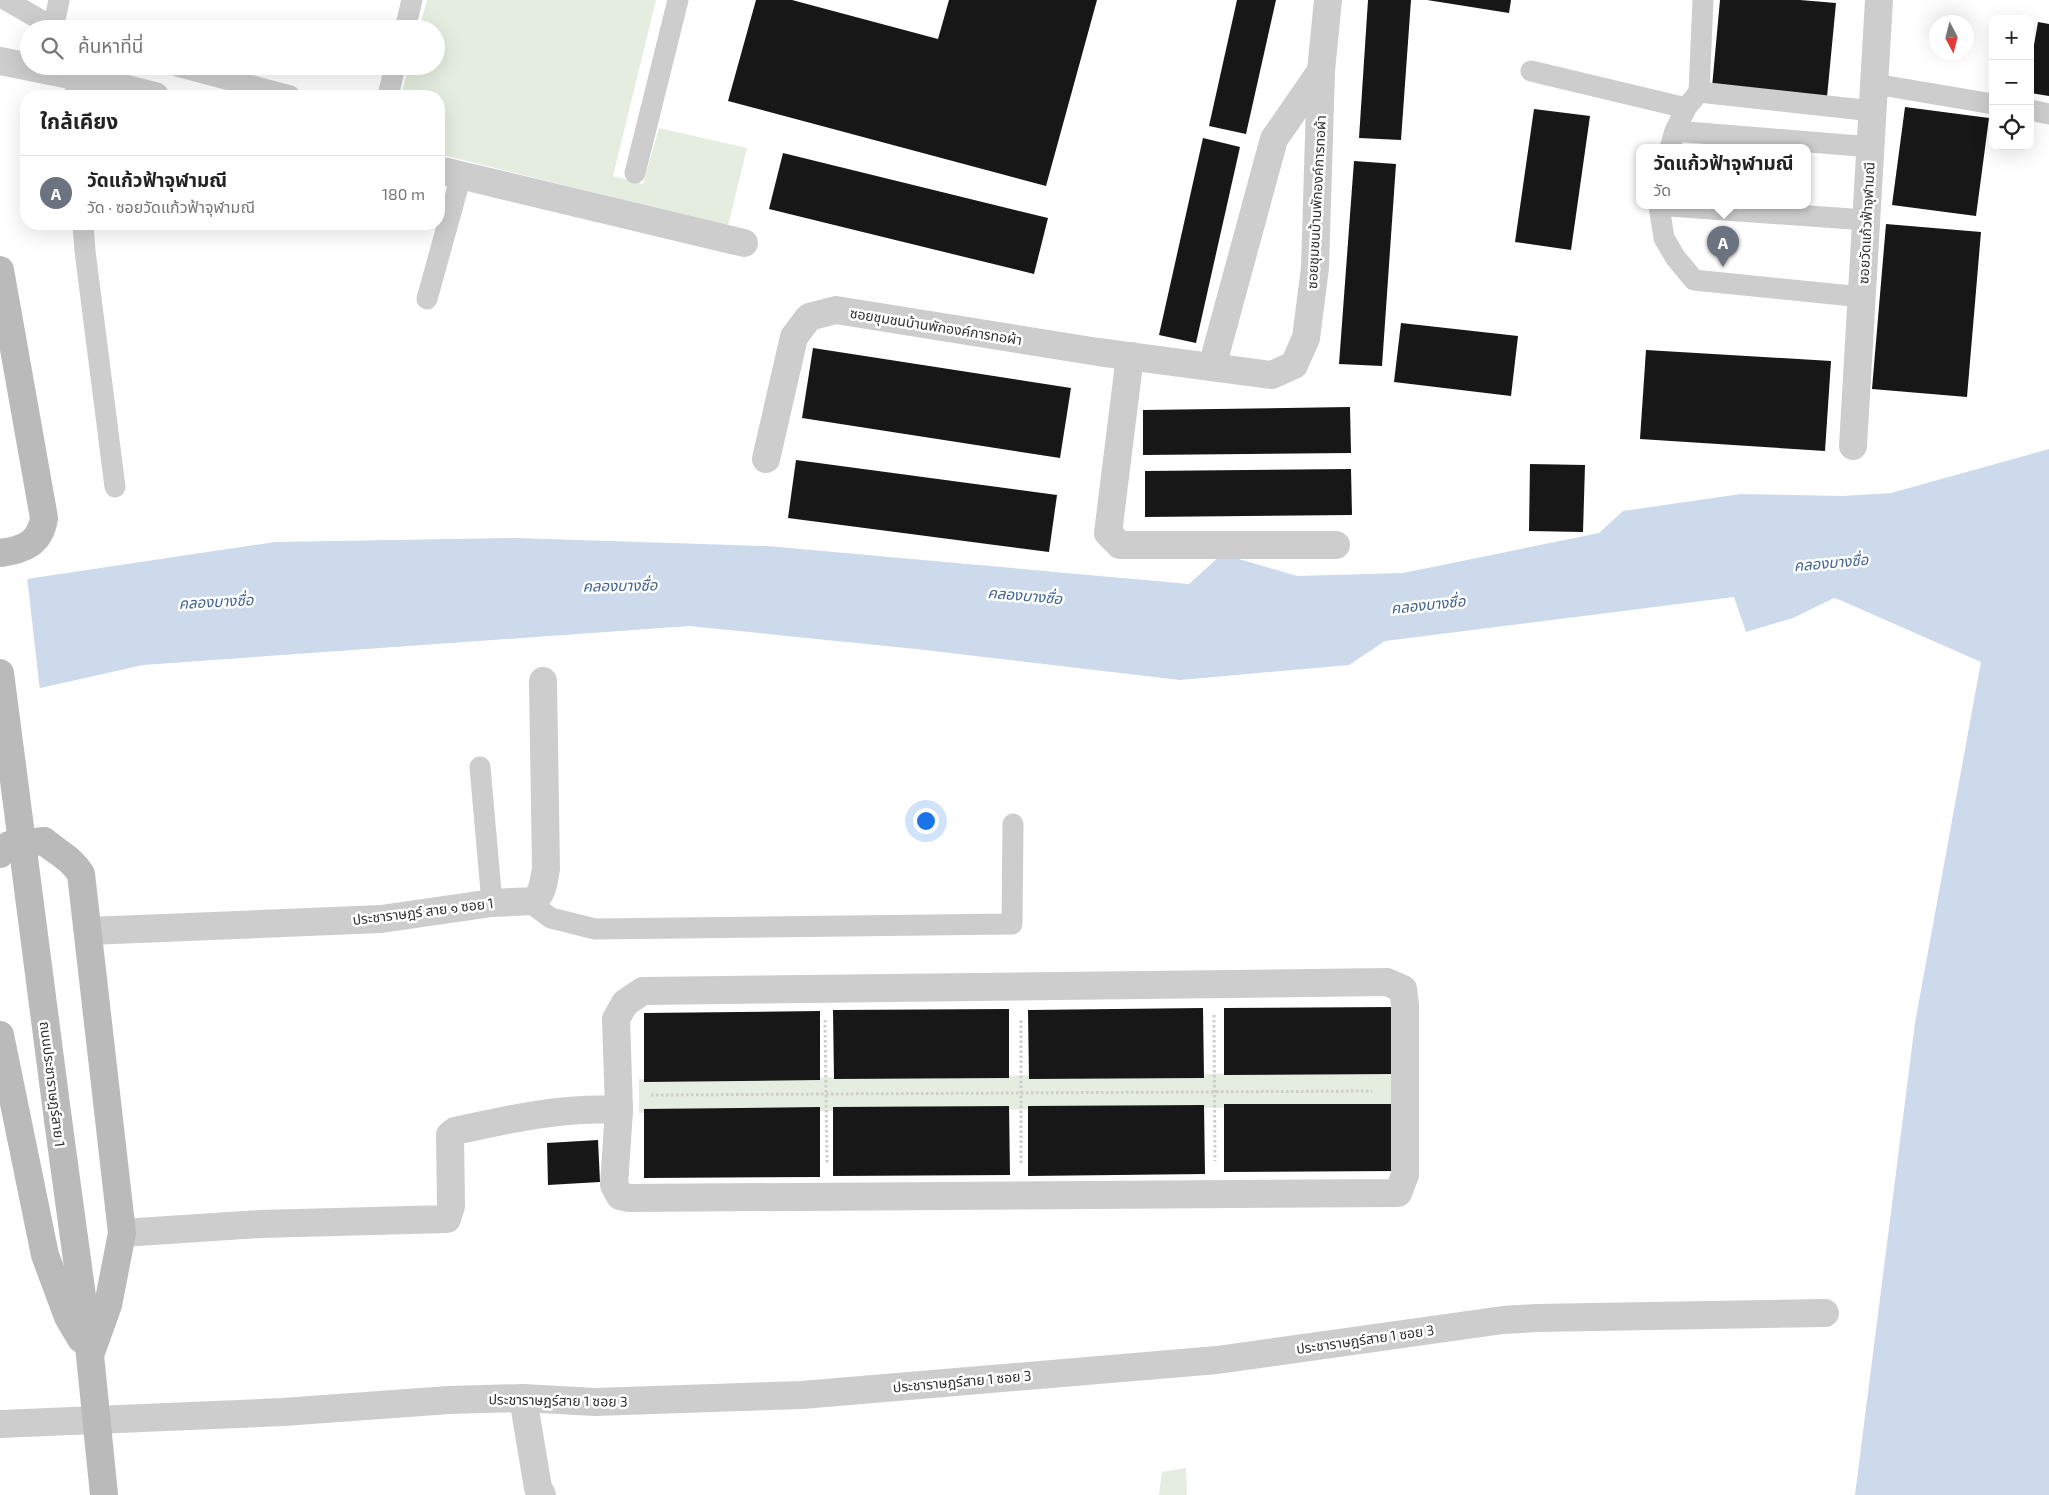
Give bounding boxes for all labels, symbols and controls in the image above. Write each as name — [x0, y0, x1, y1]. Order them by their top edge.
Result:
north arrow — [1929, 15, 1974, 60]
map controls — [1989, 15, 2034, 150]
button: + — [1989, 15, 2034, 60]
search box — [20, 20, 445, 75]
icon: search — [38, 34, 66, 62]
text: ค้นหาที่นี่ — [78, 34, 143, 57]
button: − — [1989, 60, 2034, 105]
button: locate — [1989, 105, 2034, 150]
text: ใกล้เคียง — [40, 108, 118, 133]
street label: ซอยชุมชนบ้านพักองค์การทอผ้า — [1303, 115, 1330, 289]
popup — [1636, 144, 1811, 209]
text: วัดแก้วฟ้าจุฬามณี — [1654, 151, 1793, 174]
street label: ซอยวัดแก้วฟ้าจุฬามณี — [1854, 162, 1879, 284]
text: วัดแก้วฟ้าจุฬามณี — [87, 168, 227, 191]
text: วัด — [1654, 180, 1671, 199]
text: A — [51, 184, 61, 203]
text: 180 m — [382, 184, 425, 203]
text: วัด · ซอยวัดแก้วฟ้าจุฬามณี — [87, 197, 255, 216]
pin: A — [1707, 226, 1739, 267]
street label: ซอยชุมชนบ้านพักองค์การทอผ้า — [849, 304, 1023, 349]
water label: คลองบางซื่อ — [1793, 549, 1870, 574]
water label: คลองบางซื่อ — [583, 574, 659, 595]
water label: คลองบางซื่อ — [987, 582, 1064, 607]
water label: คลองบางซื่อ — [178, 589, 255, 612]
water label: คลองบางซื่อ — [1390, 590, 1467, 617]
your location — [913, 808, 939, 834]
street label: ประชาราษฎร์ สาย ๑ ซอย 1 — [351, 894, 495, 928]
street label: ถนนประชาราษฎร์สาย 1 — [37, 1020, 69, 1148]
street label: ประชาราษฎร์สาย 1 ซอย 3 — [1295, 1321, 1435, 1357]
street label: ประชาราษฎร์สาย 1 ซอย 3 — [892, 1366, 1032, 1396]
street label: ประชาราษฎร์สาย 1 ซอย 3 — [488, 1390, 628, 1410]

